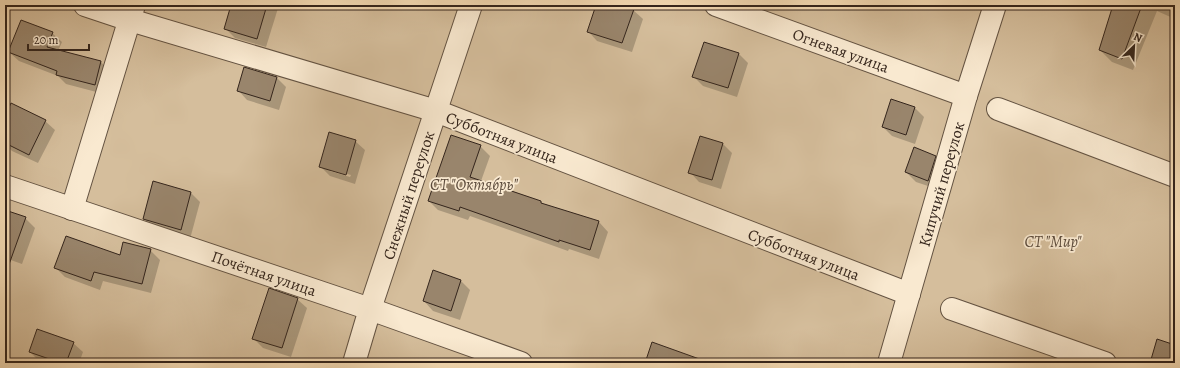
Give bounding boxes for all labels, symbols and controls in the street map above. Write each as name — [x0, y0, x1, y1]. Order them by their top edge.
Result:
street label: Огневая улица — [789, 23, 892, 79]
scale bar — [28, 26, 89, 52]
north arrow — [1114, 26, 1154, 66]
text: N — [1131, 29, 1145, 46]
text: 20 m — [34, 32, 58, 48]
street label: Субботняя улица — [443, 107, 561, 170]
street label: Кипучий переулок — [914, 119, 970, 249]
street label: Снежный переулок — [378, 128, 440, 263]
park label: СТ "Октябрь" — [430, 174, 518, 196]
street label: Субботняя улица — [745, 224, 863, 287]
park label: СТ "Мир" — [1025, 231, 1082, 253]
street label: Почётная улица — [208, 246, 320, 302]

